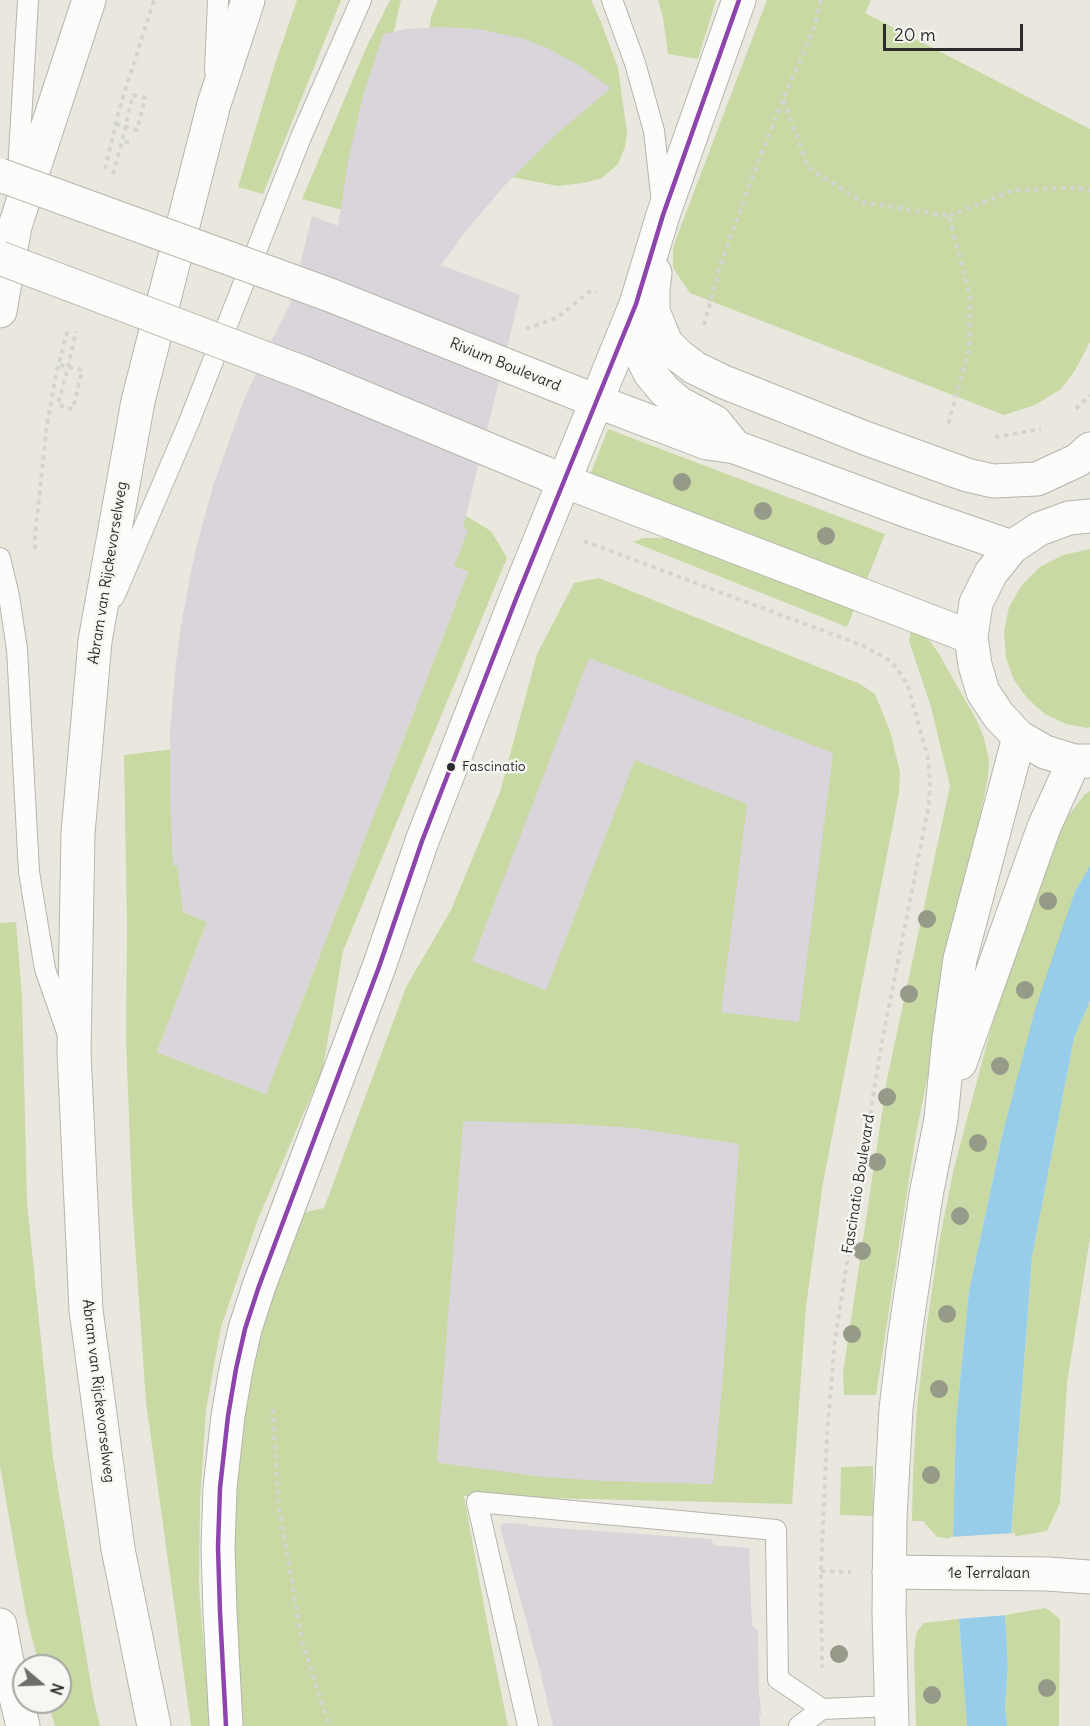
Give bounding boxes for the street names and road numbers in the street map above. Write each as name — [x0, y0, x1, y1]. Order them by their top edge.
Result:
street label: Rivium Boulevard — [447, 335, 563, 395]
street label: Abram van Rijckevorselweg — [85, 480, 131, 666]
street label: Fascinatio Boulevard — [839, 1113, 879, 1255]
street label: Abram van Rijckevorselweg — [78, 1298, 118, 1484]
street label: 1e Terralaan — [948, 1565, 1030, 1583]

